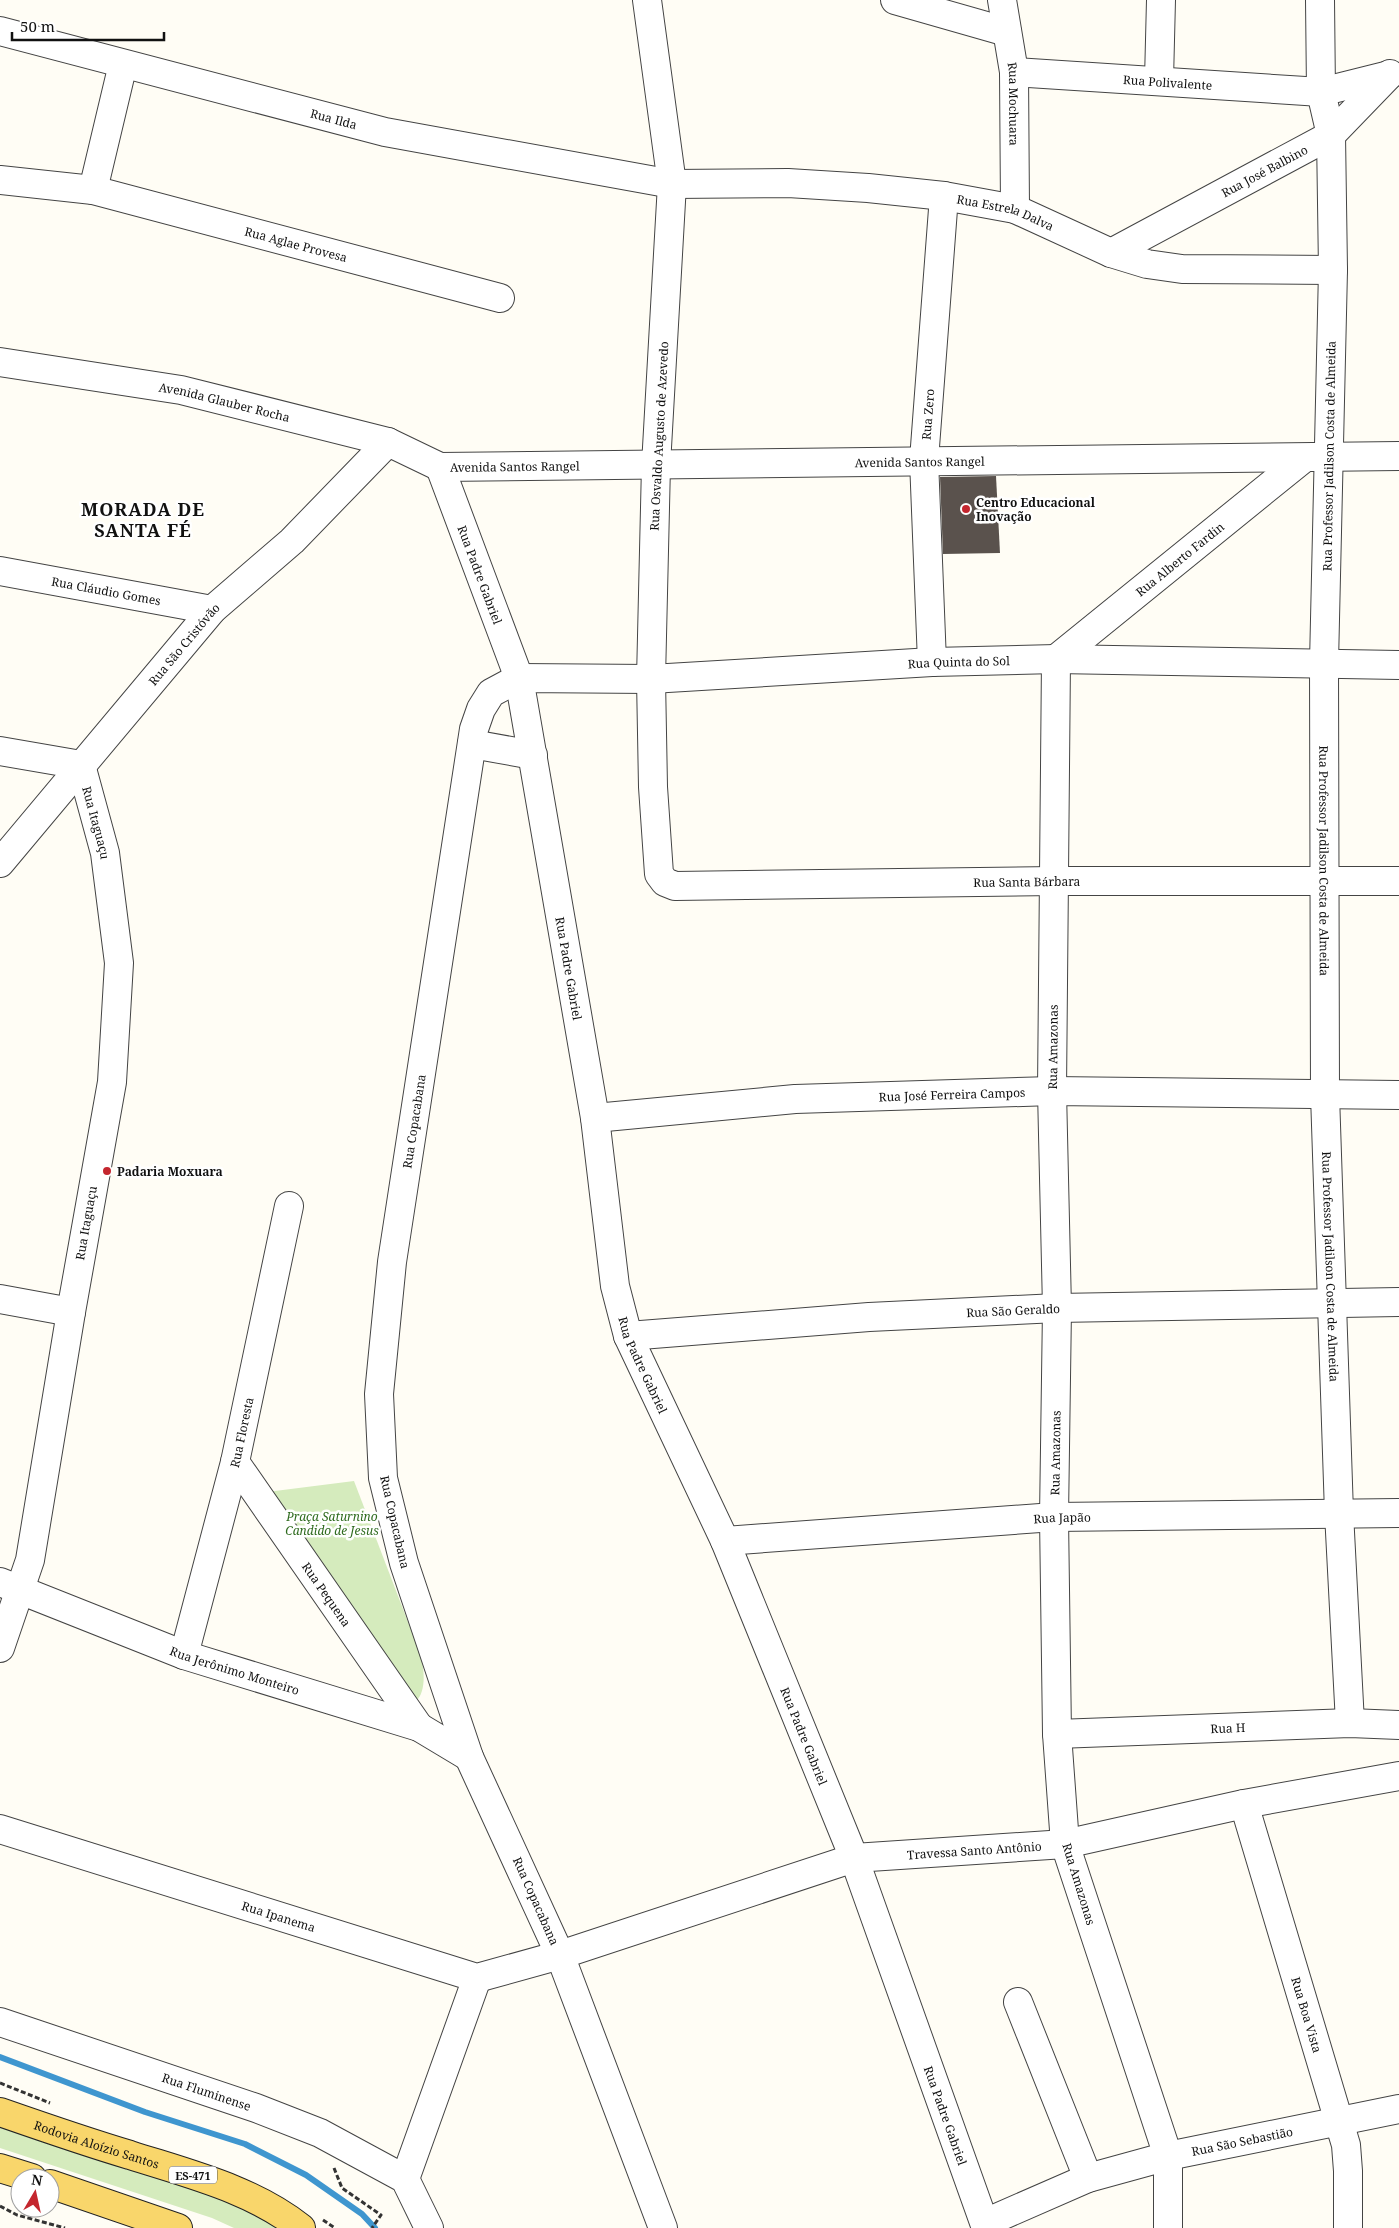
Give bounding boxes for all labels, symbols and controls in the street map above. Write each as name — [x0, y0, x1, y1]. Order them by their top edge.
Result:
scale bar — [12, 10, 165, 42]
text: 50 m — [20, 16, 55, 36]
street label: Rua Mochuara — [1004, 61, 1023, 146]
street label: Rua Polivalente — [1122, 71, 1213, 93]
street label: Rua Ilda — [308, 104, 359, 133]
street label: Rua José Balbino — [1218, 141, 1311, 201]
street label: Rua Estrela Dalva — [955, 190, 1057, 234]
street label: Rua Aglae Provesa — [243, 222, 349, 266]
street label: Rua Professor Jadilson Costa de Almeida — [1318, 340, 1340, 571]
street label: Rua Osvaldo Augusto de Azevedo — [646, 341, 672, 531]
street label: Avenida Glauber Rocha — [158, 378, 292, 426]
street label: Rua Zero — [917, 388, 938, 441]
street label: Avenida Santos Rangel — [855, 452, 985, 471]
street label: Avenida Santos Rangel — [450, 457, 580, 475]
place label: Centro Educacional Inovação — [976, 494, 1096, 525]
district label: MORADA DE SANTA FÉ — [81, 497, 205, 542]
marker: Centro Educacional Inovação — [960, 503, 972, 515]
street label: Rua Alberto Fardin — [1132, 518, 1228, 600]
street label: Rua Padre Gabriel — [454, 523, 507, 627]
street label: Rua Cláudio Gomes — [50, 572, 162, 609]
street label: Rua São Cristóvão — [144, 599, 223, 689]
street label: Rua Quinta do Sol — [907, 652, 1010, 672]
street label: Rua Professor Jadilson Costa de Almeida — [1316, 745, 1333, 976]
street label: Rua Itaguaçu — [79, 784, 114, 861]
street label: Rua Santa Bárbara — [973, 873, 1081, 891]
street label: Rua Padre Gabriel — [552, 916, 586, 1022]
street label: Rua Amazonas — [1044, 1004, 1061, 1090]
street label: Rua Copacabana — [398, 1073, 429, 1170]
street label: Rua José Ferreira Campos — [878, 1083, 1026, 1105]
street label: Rua Professor Jadilson Costa de Almeida — [1318, 1151, 1343, 1382]
place label: Padaria Moxuara — [117, 1163, 223, 1180]
marker: Padaria Moxuara — [101, 1165, 113, 1177]
street label: Rua Itaguaçu — [71, 1184, 101, 1261]
street label: Rua São Geraldo — [966, 1299, 1060, 1321]
street label: Rua Padre Gabriel — [615, 1315, 672, 1416]
street label: Rua Floresta — [225, 1395, 257, 1469]
street label: Rua Amazonas — [1046, 1410, 1064, 1495]
street label: Rua Copacabana — [376, 1474, 414, 1570]
park label: Praça Saturnino Candido de Jesus — [285, 1508, 379, 1539]
street label: Rua Japão — [1033, 1508, 1091, 1527]
street label: Rua Pequena — [298, 1559, 355, 1630]
street label: Rua Jerônimo Monteiro — [168, 1642, 302, 1698]
street label: Rua Padre Gabriel — [777, 1684, 832, 1788]
street label: Rua H — [1210, 1718, 1246, 1737]
street label: Travessa Santo Antônio — [906, 1837, 1042, 1863]
street label: Rua Amazonas — [1058, 1841, 1100, 1927]
street label: Rua Copacabana — [509, 1854, 563, 1948]
street label: Rua Ipanema — [240, 1897, 318, 1936]
street label: Rua Boa Vista — [1288, 1975, 1326, 2055]
street label: Rua Padre Gabriel — [920, 2063, 971, 2168]
street label: Rua Fluminense — [160, 2069, 253, 2114]
street label: Rodovia Aloízio Santos — [32, 2116, 161, 2172]
street label: Rua São Sebastião — [1190, 2122, 1294, 2160]
road number: ES-471 — [169, 2166, 217, 2184]
north arrow — [10, 2168, 60, 2218]
text: N — [30, 2169, 44, 2190]

